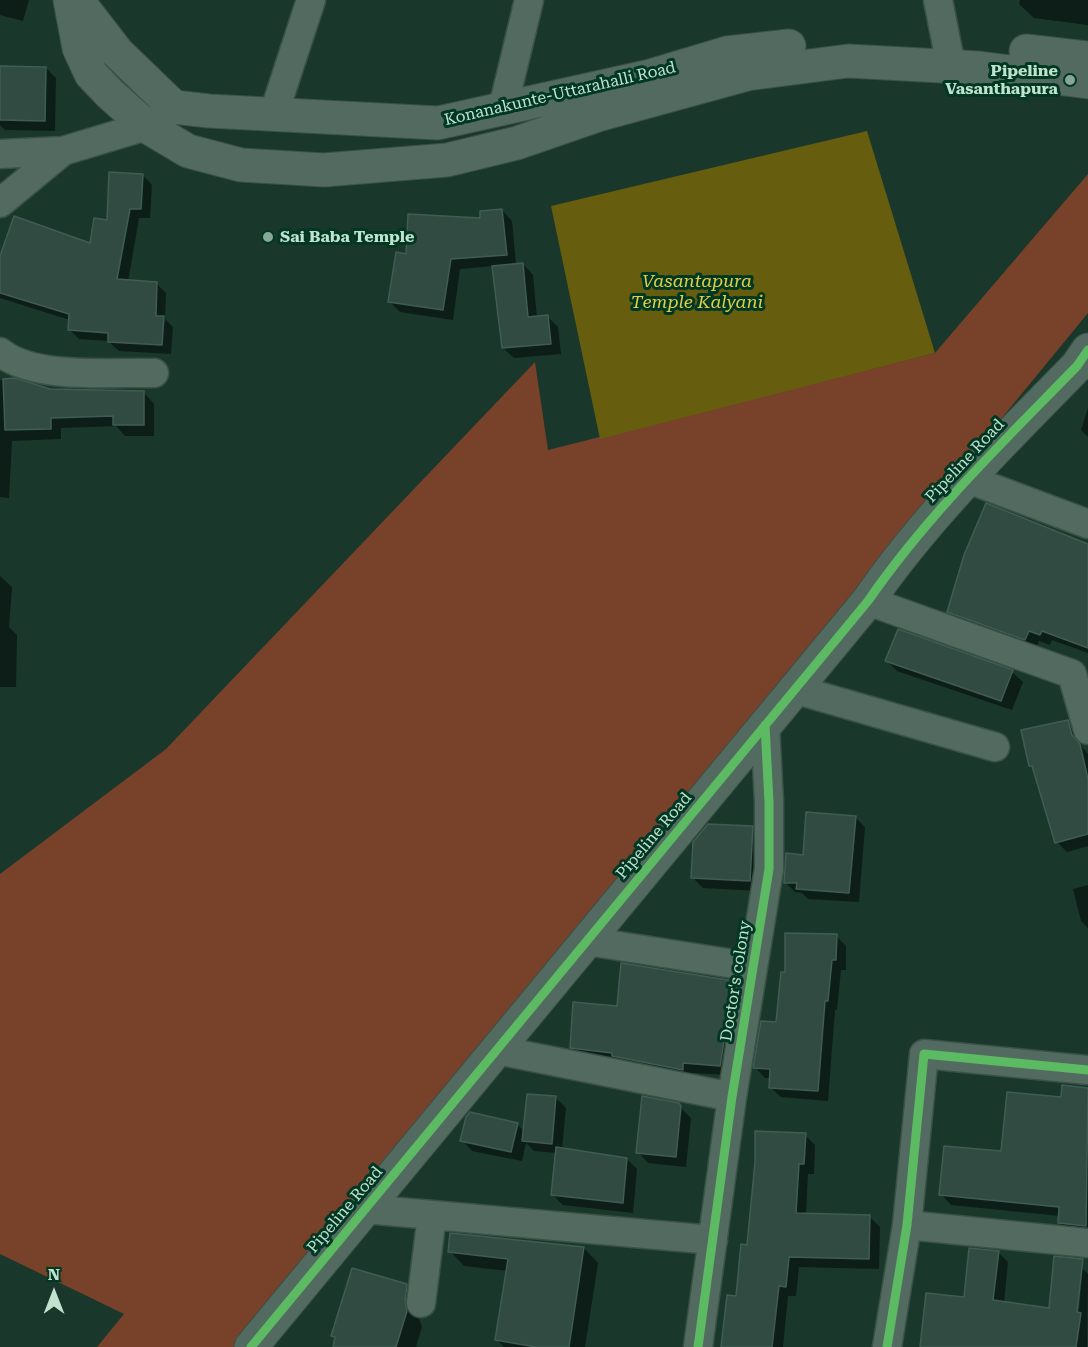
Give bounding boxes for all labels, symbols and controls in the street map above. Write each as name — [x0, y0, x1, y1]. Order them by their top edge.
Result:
street label: Konanakunte-Uttarahalli Road — [442, 58, 678, 130]
place label: Pipeline Vasanthapura — [945, 61, 1058, 99]
marker: Pipeline Vasanthapura — [1063, 73, 1077, 87]
place label: Sai Baba Temple — [280, 227, 414, 247]
marker: Sai Baba Temple — [261, 230, 275, 244]
water label: Vasantapura Temple Kalyani — [631, 271, 763, 314]
street label: Pipeline Road — [921, 415, 1009, 507]
street label: Pipeline Road — [612, 789, 696, 883]
street label: Doctor's colony — [717, 919, 755, 1043]
street label: Pipeline Road — [303, 1163, 387, 1257]
north arrow — [24, 1263, 84, 1323]
text: N — [48, 1265, 60, 1284]

